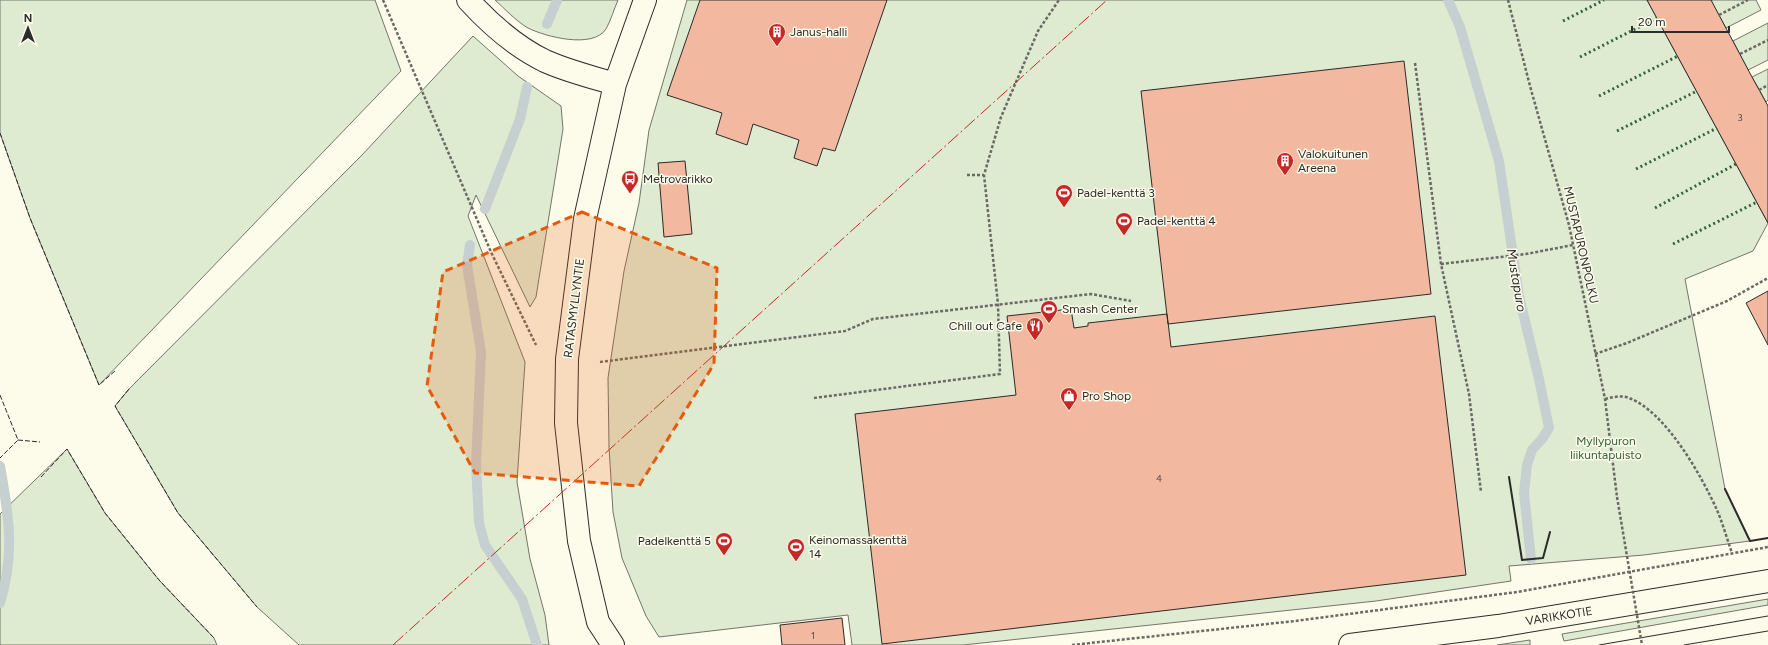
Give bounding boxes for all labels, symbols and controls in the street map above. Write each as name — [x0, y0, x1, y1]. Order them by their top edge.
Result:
north arrow — [8, 8, 48, 48]
scale bar — [1632, 8, 1729, 34]
text: N — [24, 12, 32, 25]
text: 20 m — [1638, 15, 1666, 29]
building icon: Janus-halli — [767, 22, 787, 47]
place label: Janus-halli — [790, 25, 847, 39]
house number: 3 — [1737, 111, 1743, 124]
place label: Valokuitunen Areena — [1298, 147, 1368, 175]
building icon: Valokuitunen Areena — [1275, 151, 1295, 176]
bus stop icon: Metrovarikko — [620, 169, 640, 194]
place label: Metrovarikko — [643, 172, 713, 186]
sports icon: Padel-kenttä 3 — [1054, 183, 1074, 208]
street label: MUSTAPURONPOLKU — [1561, 185, 1601, 305]
place label: Padel-kenttä 3 — [1077, 186, 1155, 200]
sports icon: Padel-kenttä 4 — [1114, 211, 1134, 236]
place label: Padel-kenttä 4 — [1137, 214, 1216, 228]
water label: Mustapuro — [1504, 247, 1530, 313]
street label: RATASMYLLYNTIE — [561, 258, 587, 358]
sports icon: Smash Center — [1039, 299, 1059, 324]
place label: Smash Center — [1062, 302, 1138, 316]
restaurant icon: Chill out Cafe — [1025, 316, 1045, 341]
place label: Chill out Cafe — [949, 319, 1022, 333]
shop icon: Pro Shop — [1059, 386, 1079, 411]
place label: Pro Shop — [1082, 389, 1131, 403]
park label: Myllypuron liikuntapuisto — [1570, 434, 1642, 462]
house number: 4 — [1156, 472, 1162, 485]
sports icon: Padelkenttä 5 — [714, 531, 734, 556]
place label: Keinomassakenttä 14 — [809, 533, 907, 561]
place label: Padelkenttä 5 — [638, 534, 711, 548]
sports icon: Keinomassakenttä 14 — [786, 537, 806, 562]
street label: VARIKKOTIE — [1525, 604, 1593, 628]
house number: 1 — [811, 629, 815, 642]

